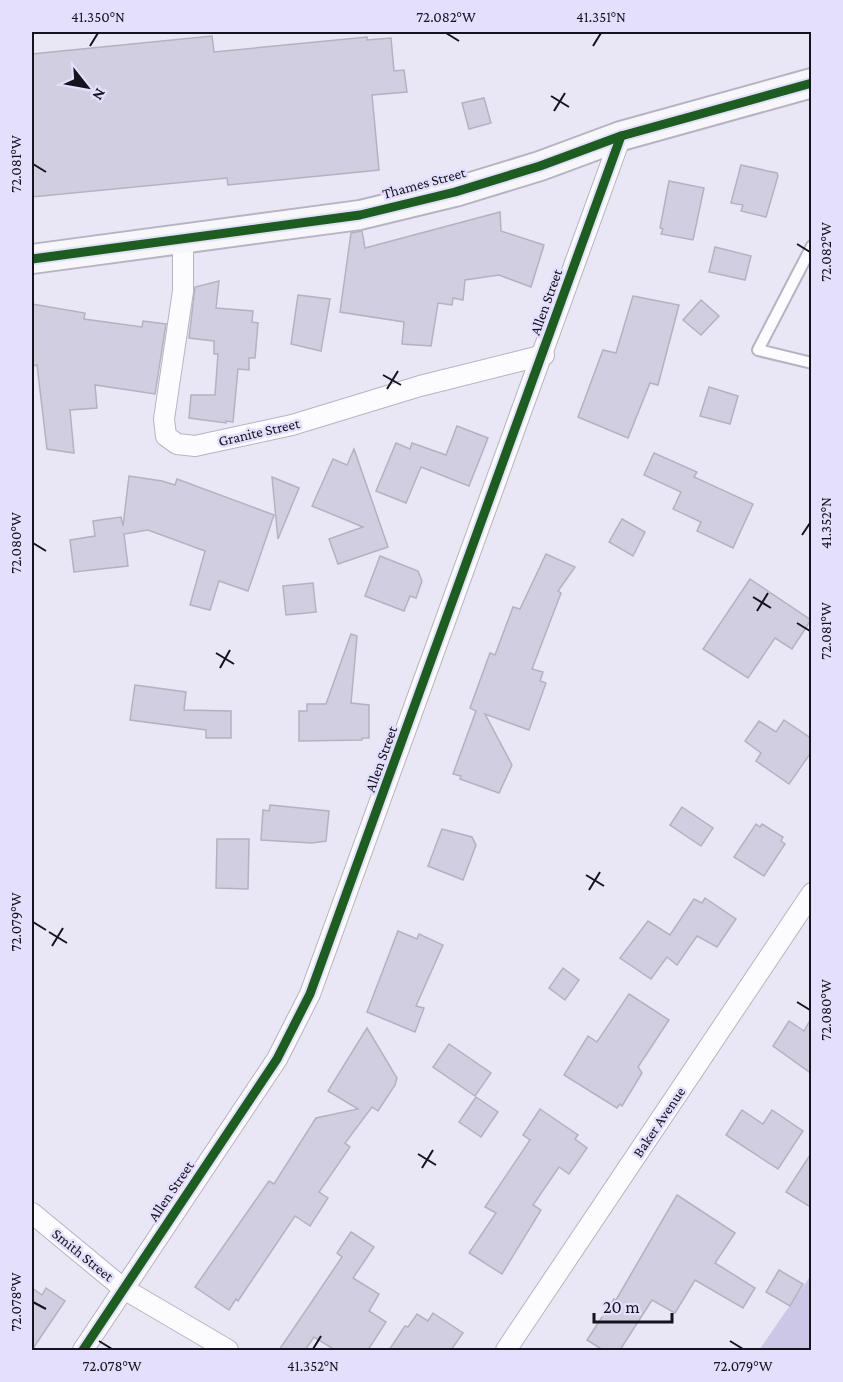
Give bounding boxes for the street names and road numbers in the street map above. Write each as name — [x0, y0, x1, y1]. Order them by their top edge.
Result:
street label: Thames Street — [381, 164, 468, 202]
street label: Allen Street — [527, 266, 566, 337]
street label: Granite Street — [217, 415, 302, 449]
street label: Allen Street — [362, 723, 401, 794]
street label: Baker Avenue — [630, 1084, 689, 1160]
street label: Allen Street — [145, 1157, 198, 1224]
street label: Smith Street — [49, 1226, 118, 1285]

